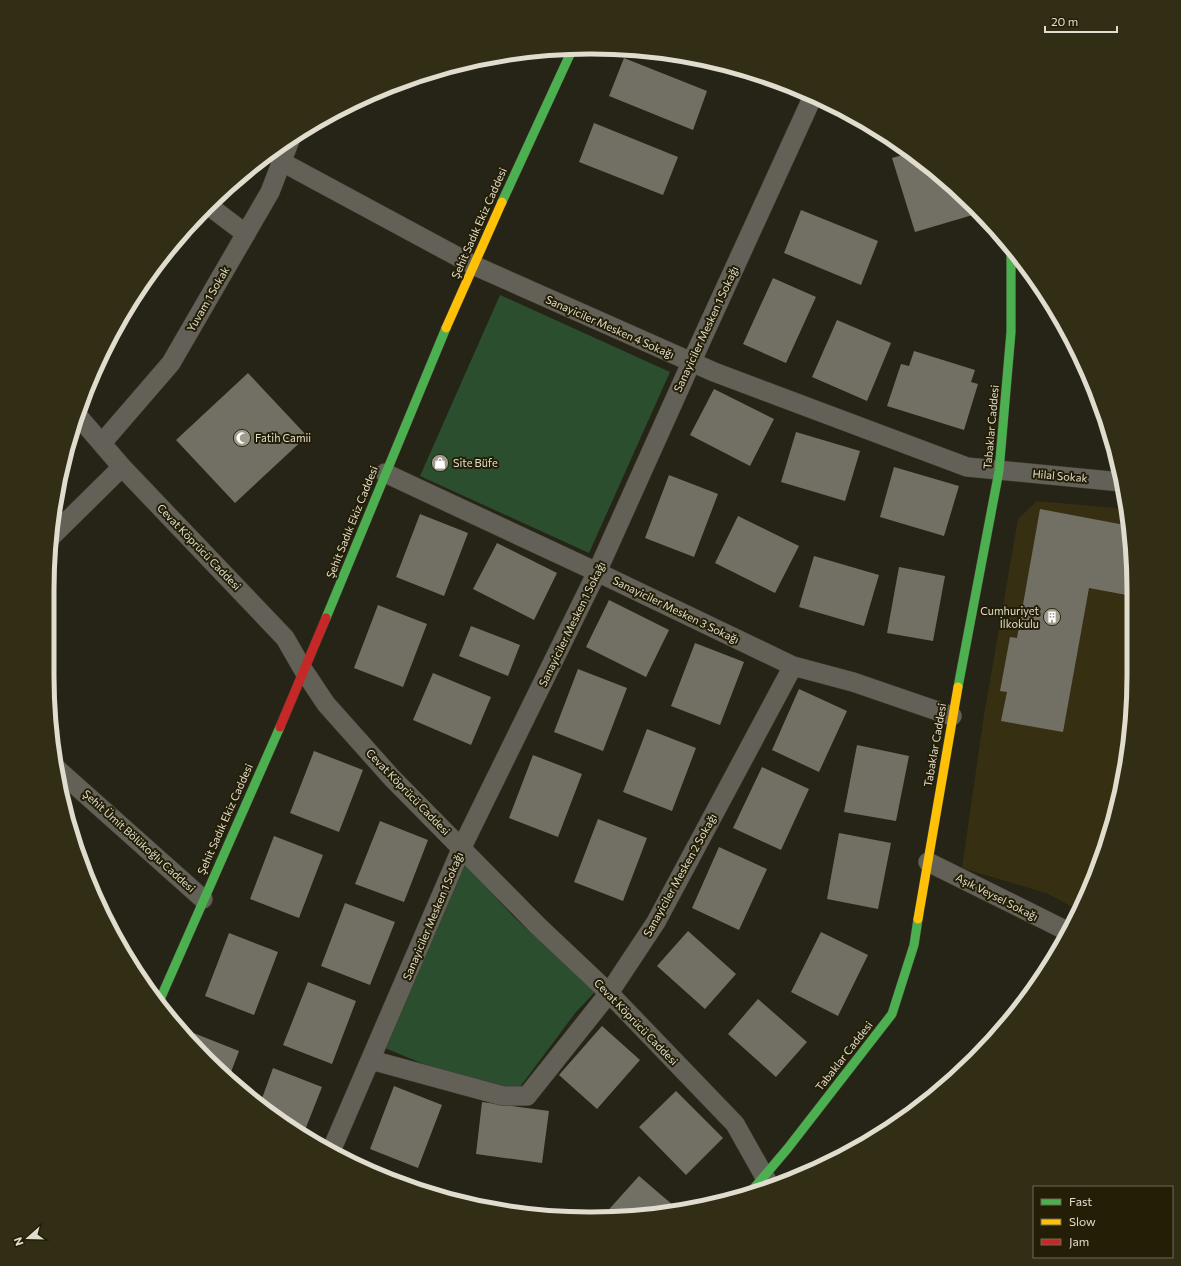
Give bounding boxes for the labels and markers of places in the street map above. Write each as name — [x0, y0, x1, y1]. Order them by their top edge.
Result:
mosque icon: Fatih Camii — [232, 428, 252, 448]
place label: Fatih Camii — [255, 431, 311, 444]
shop icon: Site Büfe — [430, 453, 450, 473]
place label: Site Büfe — [453, 456, 498, 469]
place label: Cumhuriyet İlkokulu — [980, 604, 1039, 630]
building icon: Cumhuriyet İlkokulu — [1042, 607, 1062, 627]

